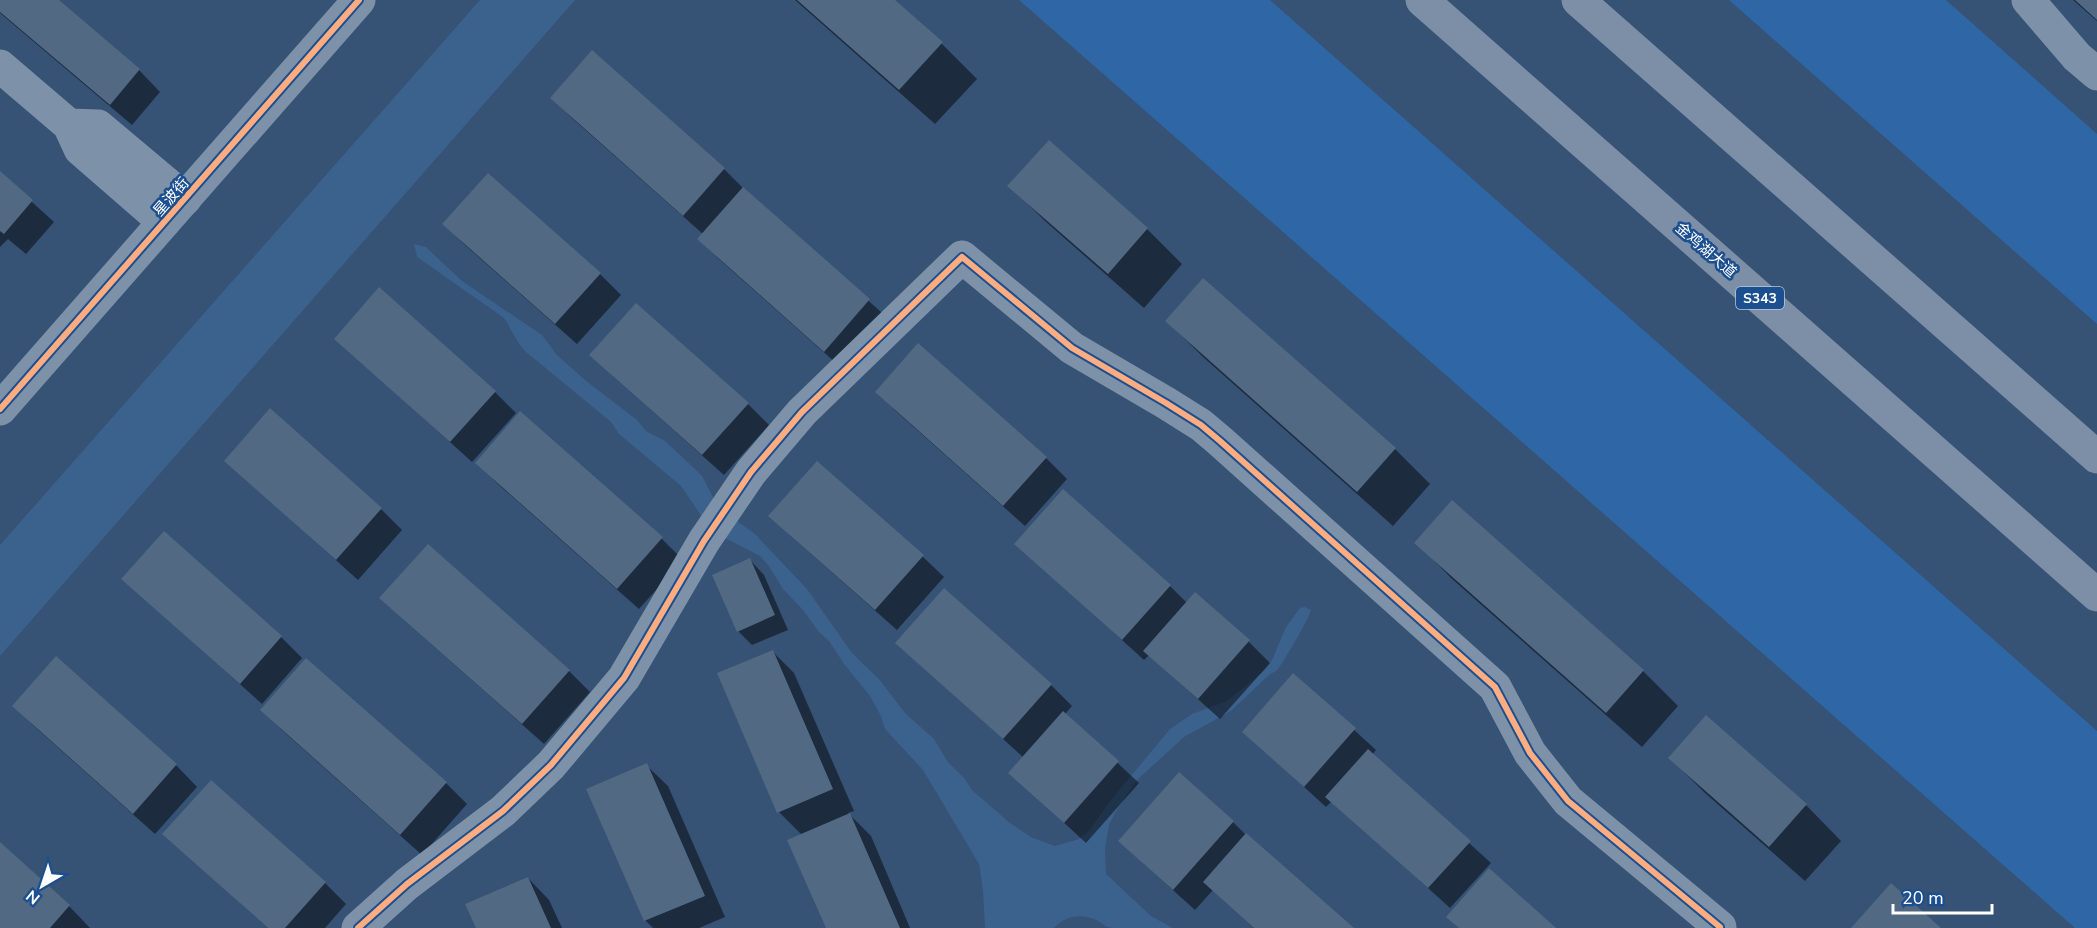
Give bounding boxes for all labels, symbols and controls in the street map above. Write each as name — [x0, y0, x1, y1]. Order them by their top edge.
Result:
street label: 星波街 — [149, 173, 193, 221]
street label: 金鸡湖大道 — [1671, 218, 1741, 282]
road number: S343 — [1736, 287, 1784, 309]
north arrow — [12, 856, 72, 916]
scale bar — [1893, 877, 1992, 915]
text: N — [22, 885, 45, 909]
text: 20 m — [1902, 886, 1944, 910]

